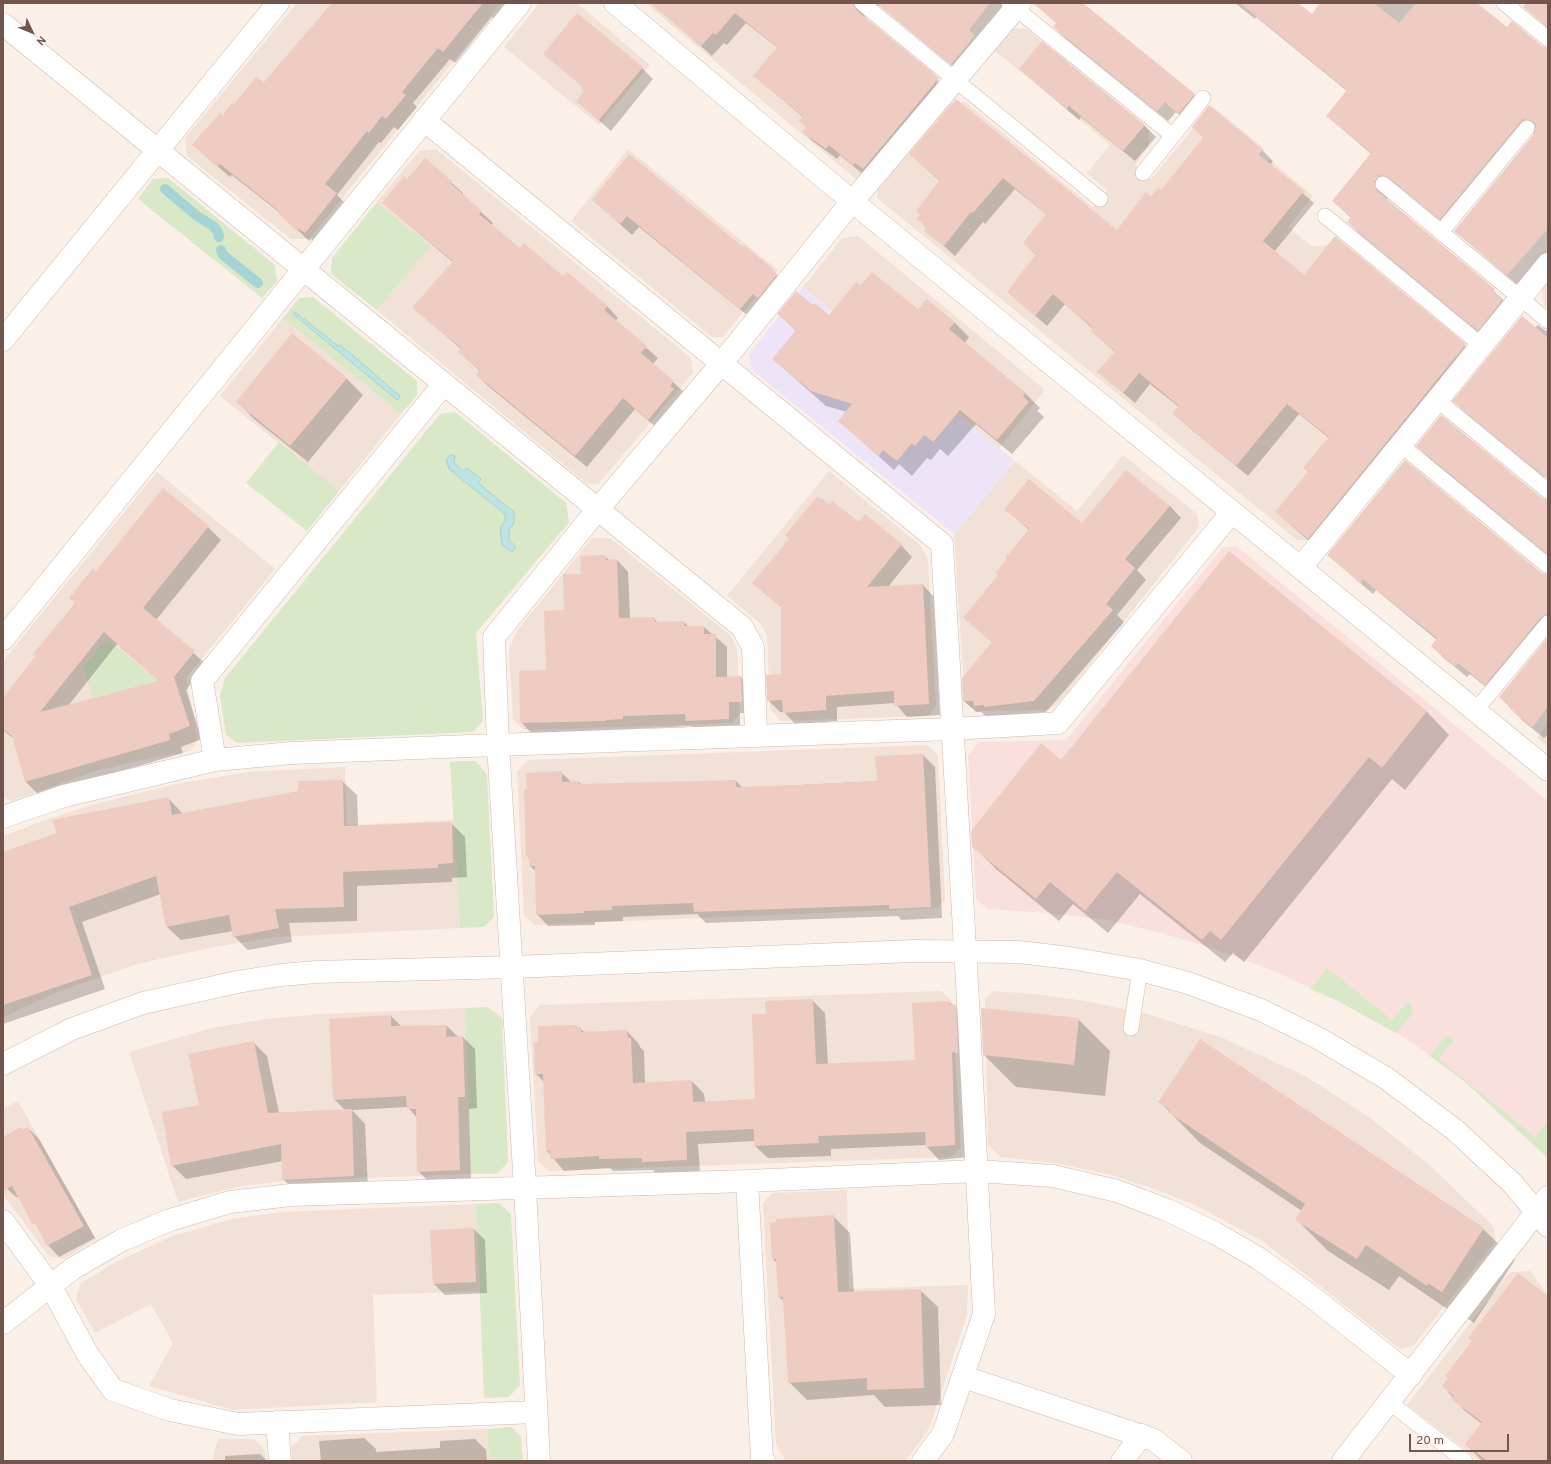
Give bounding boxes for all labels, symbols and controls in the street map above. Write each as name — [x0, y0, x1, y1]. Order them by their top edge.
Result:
north arrow — [12, 12, 52, 52]
text: N — [33, 33, 49, 48]
scale bar — [1411, 1426, 1511, 1452]
text: 20 m — [1416, 1433, 1444, 1449]

